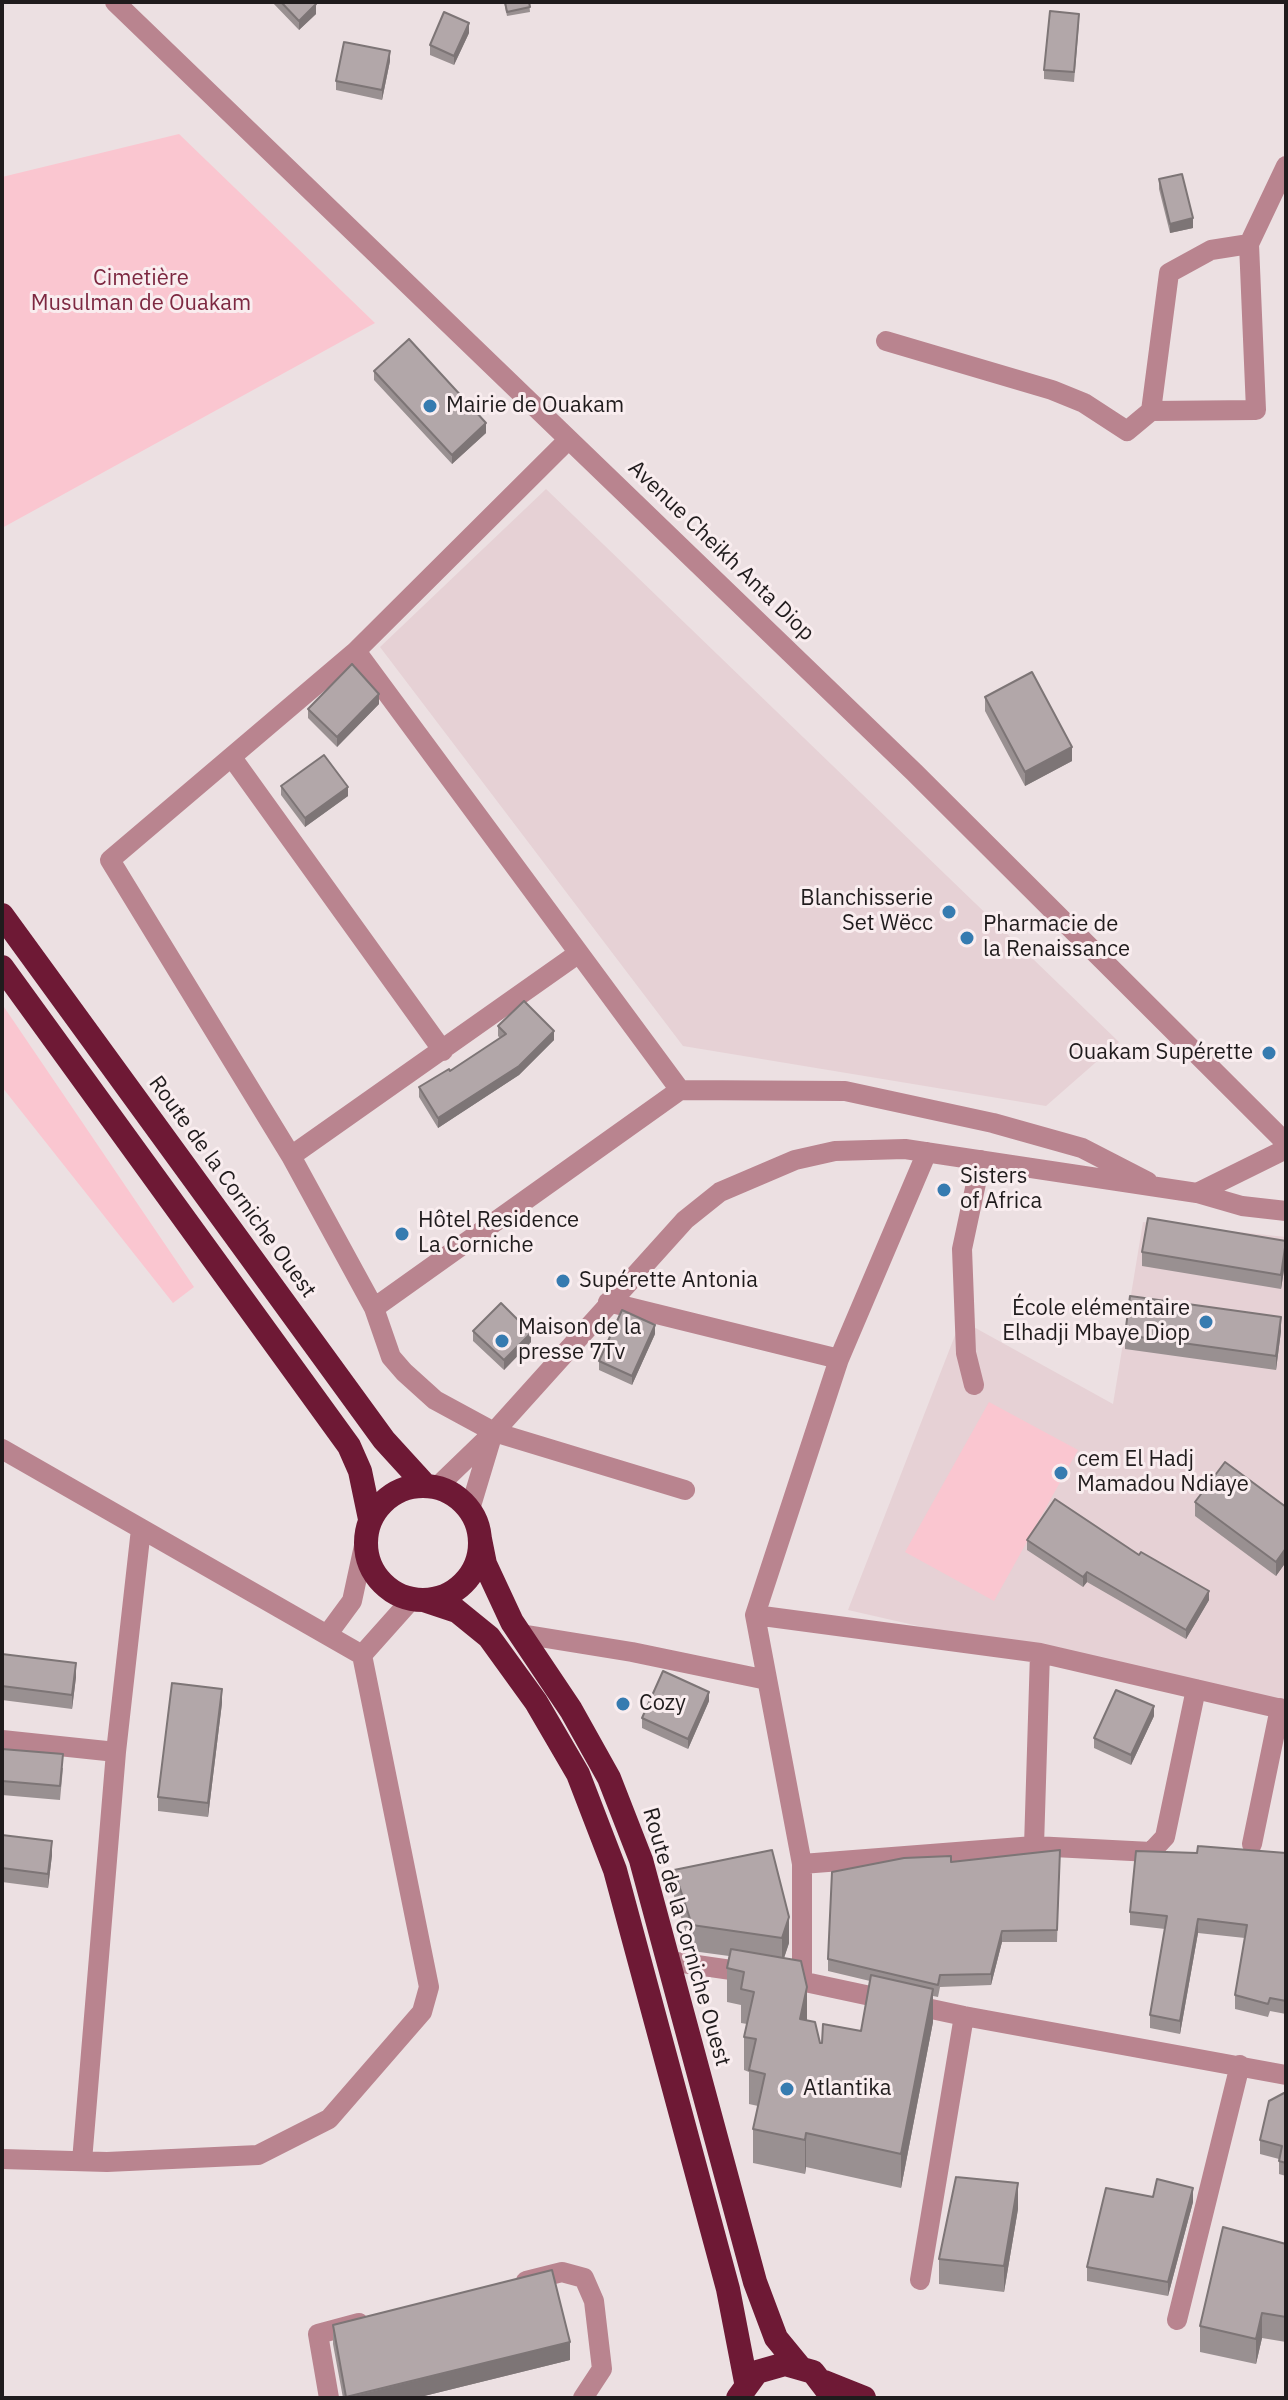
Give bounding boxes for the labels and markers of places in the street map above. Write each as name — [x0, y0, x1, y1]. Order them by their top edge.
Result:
place label: Mairie de Ouakam — [446, 393, 624, 419]
marker: Mairie de Ouakam — [421, 397, 439, 415]
place label: Blanchisserie Set Wëcc — [800, 886, 933, 938]
marker: Blanchisserie Set Wëcc — [940, 903, 958, 921]
place label: Pharmacie de la Renaissance — [983, 912, 1130, 964]
marker: Pharmacie de la Renaissance — [958, 929, 976, 947]
place label: Ouakam Supérette — [1068, 1040, 1253, 1066]
marker: Ouakam Supérette — [1260, 1044, 1278, 1062]
place label: Sisters of Africa — [960, 1164, 1042, 1216]
marker: Sisters of Africa — [935, 1181, 953, 1199]
place label: Hôtel Residence La Corniche — [418, 1208, 579, 1260]
marker: Hôtel Residence La Corniche — [393, 1225, 411, 1243]
place label: Supérette Antonia — [579, 1268, 758, 1294]
marker: Supérette Antonia — [554, 1272, 572, 1290]
place label: École elémentaire Elhadji Mbaye Diop — [1002, 1296, 1190, 1348]
marker: École elémentaire Elhadji Mbaye Diop — [1197, 1313, 1215, 1331]
place label: Maison de la presse 7Tv — [518, 1315, 642, 1366]
marker: Maison de la presse 7Tv — [493, 1332, 511, 1350]
place label: cem El Hadj Mamadou Ndiaye — [1077, 1447, 1249, 1498]
marker: cem El Hadj Mamadou Ndiaye — [1052, 1464, 1070, 1482]
place label: Cozy — [639, 1691, 686, 1717]
marker: Cozy — [614, 1695, 632, 1713]
place label: Atlantika — [803, 2076, 891, 2102]
marker: Atlantika — [778, 2080, 796, 2098]

